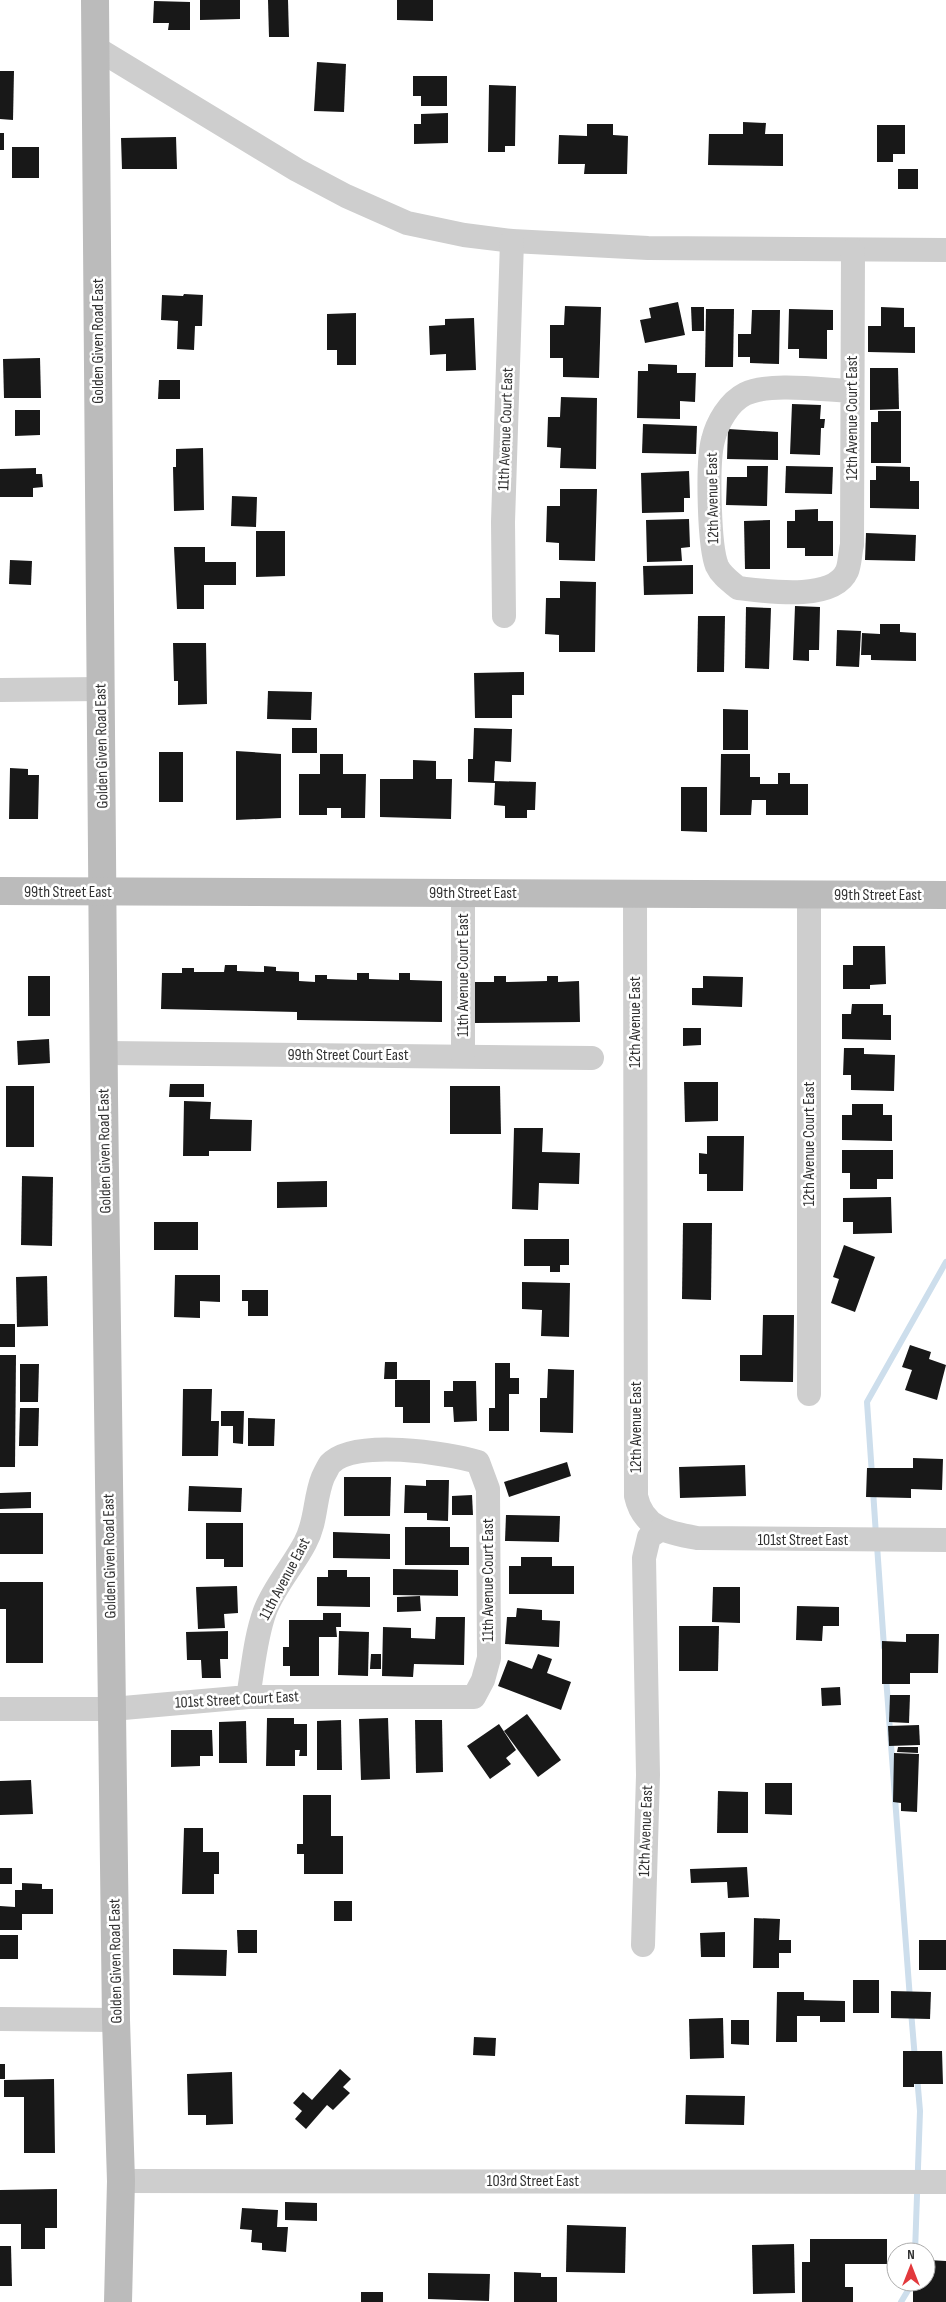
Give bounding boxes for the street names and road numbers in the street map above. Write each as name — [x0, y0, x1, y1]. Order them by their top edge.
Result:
street label: Golden Given Road East — [89, 278, 108, 404]
street label: 12th Avenue Court East — [843, 356, 862, 480]
street label: 11th Avenue Court East — [494, 367, 518, 491]
street label: 12th Avenue East — [703, 452, 723, 544]
street label: Golden Given Road East — [91, 683, 113, 809]
street label: 99th Street East — [24, 883, 112, 902]
street label: 99th Street East — [429, 884, 517, 903]
street label: 99th Street East — [834, 886, 922, 905]
street label: 11th Avenue Court East — [454, 913, 473, 1037]
street label: 12th Avenue East — [626, 976, 645, 1068]
street label: 99th Street Court East — [287, 1046, 409, 1065]
street label: 12th Avenue Court East — [800, 1082, 819, 1206]
street label: Golden Given Road East — [94, 1088, 116, 1214]
street label: 12th Avenue East — [627, 1381, 646, 1473]
street label: Golden Given Road East — [99, 1493, 121, 1619]
street label: 11th Avenue Court East — [479, 1518, 498, 1642]
street label: 101st Street East — [758, 1531, 849, 1550]
street label: 11th Avenue East — [255, 1535, 315, 1623]
street label: 101st Street Court East — [175, 1687, 300, 1713]
street label: 12th Avenue East — [635, 1785, 657, 1877]
street label: Golden Given Road East — [105, 1898, 127, 2024]
street label: 103rd Street East — [487, 2172, 579, 2191]

